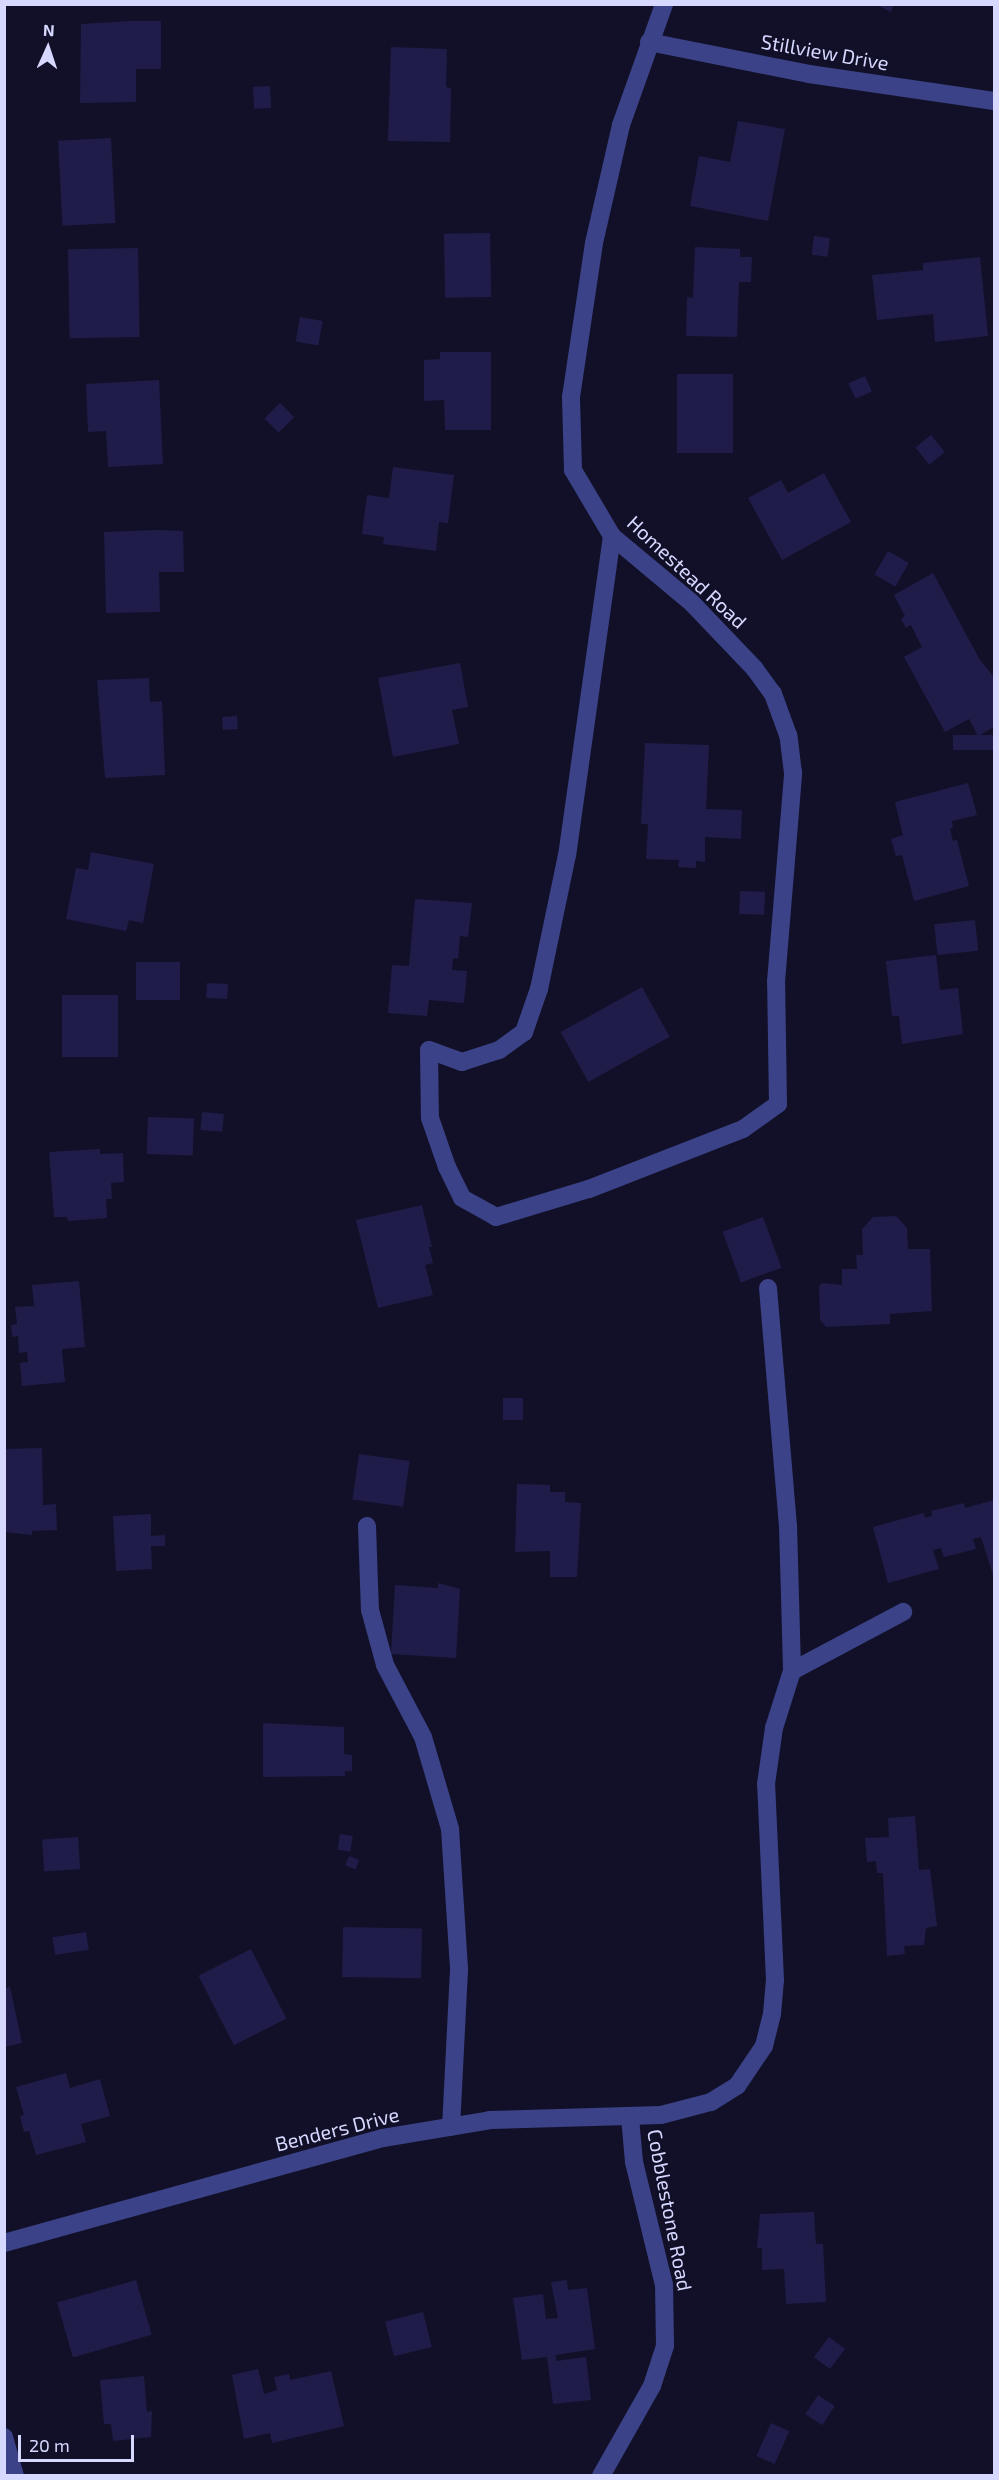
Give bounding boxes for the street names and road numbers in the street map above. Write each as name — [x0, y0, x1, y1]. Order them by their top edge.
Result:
street label: Stillview Drive — [759, 29, 891, 75]
street label: Homestead Road — [622, 511, 752, 633]
street label: Benders Drive — [272, 2102, 402, 2156]
street label: Cobblestone Road — [643, 2127, 697, 2293]

